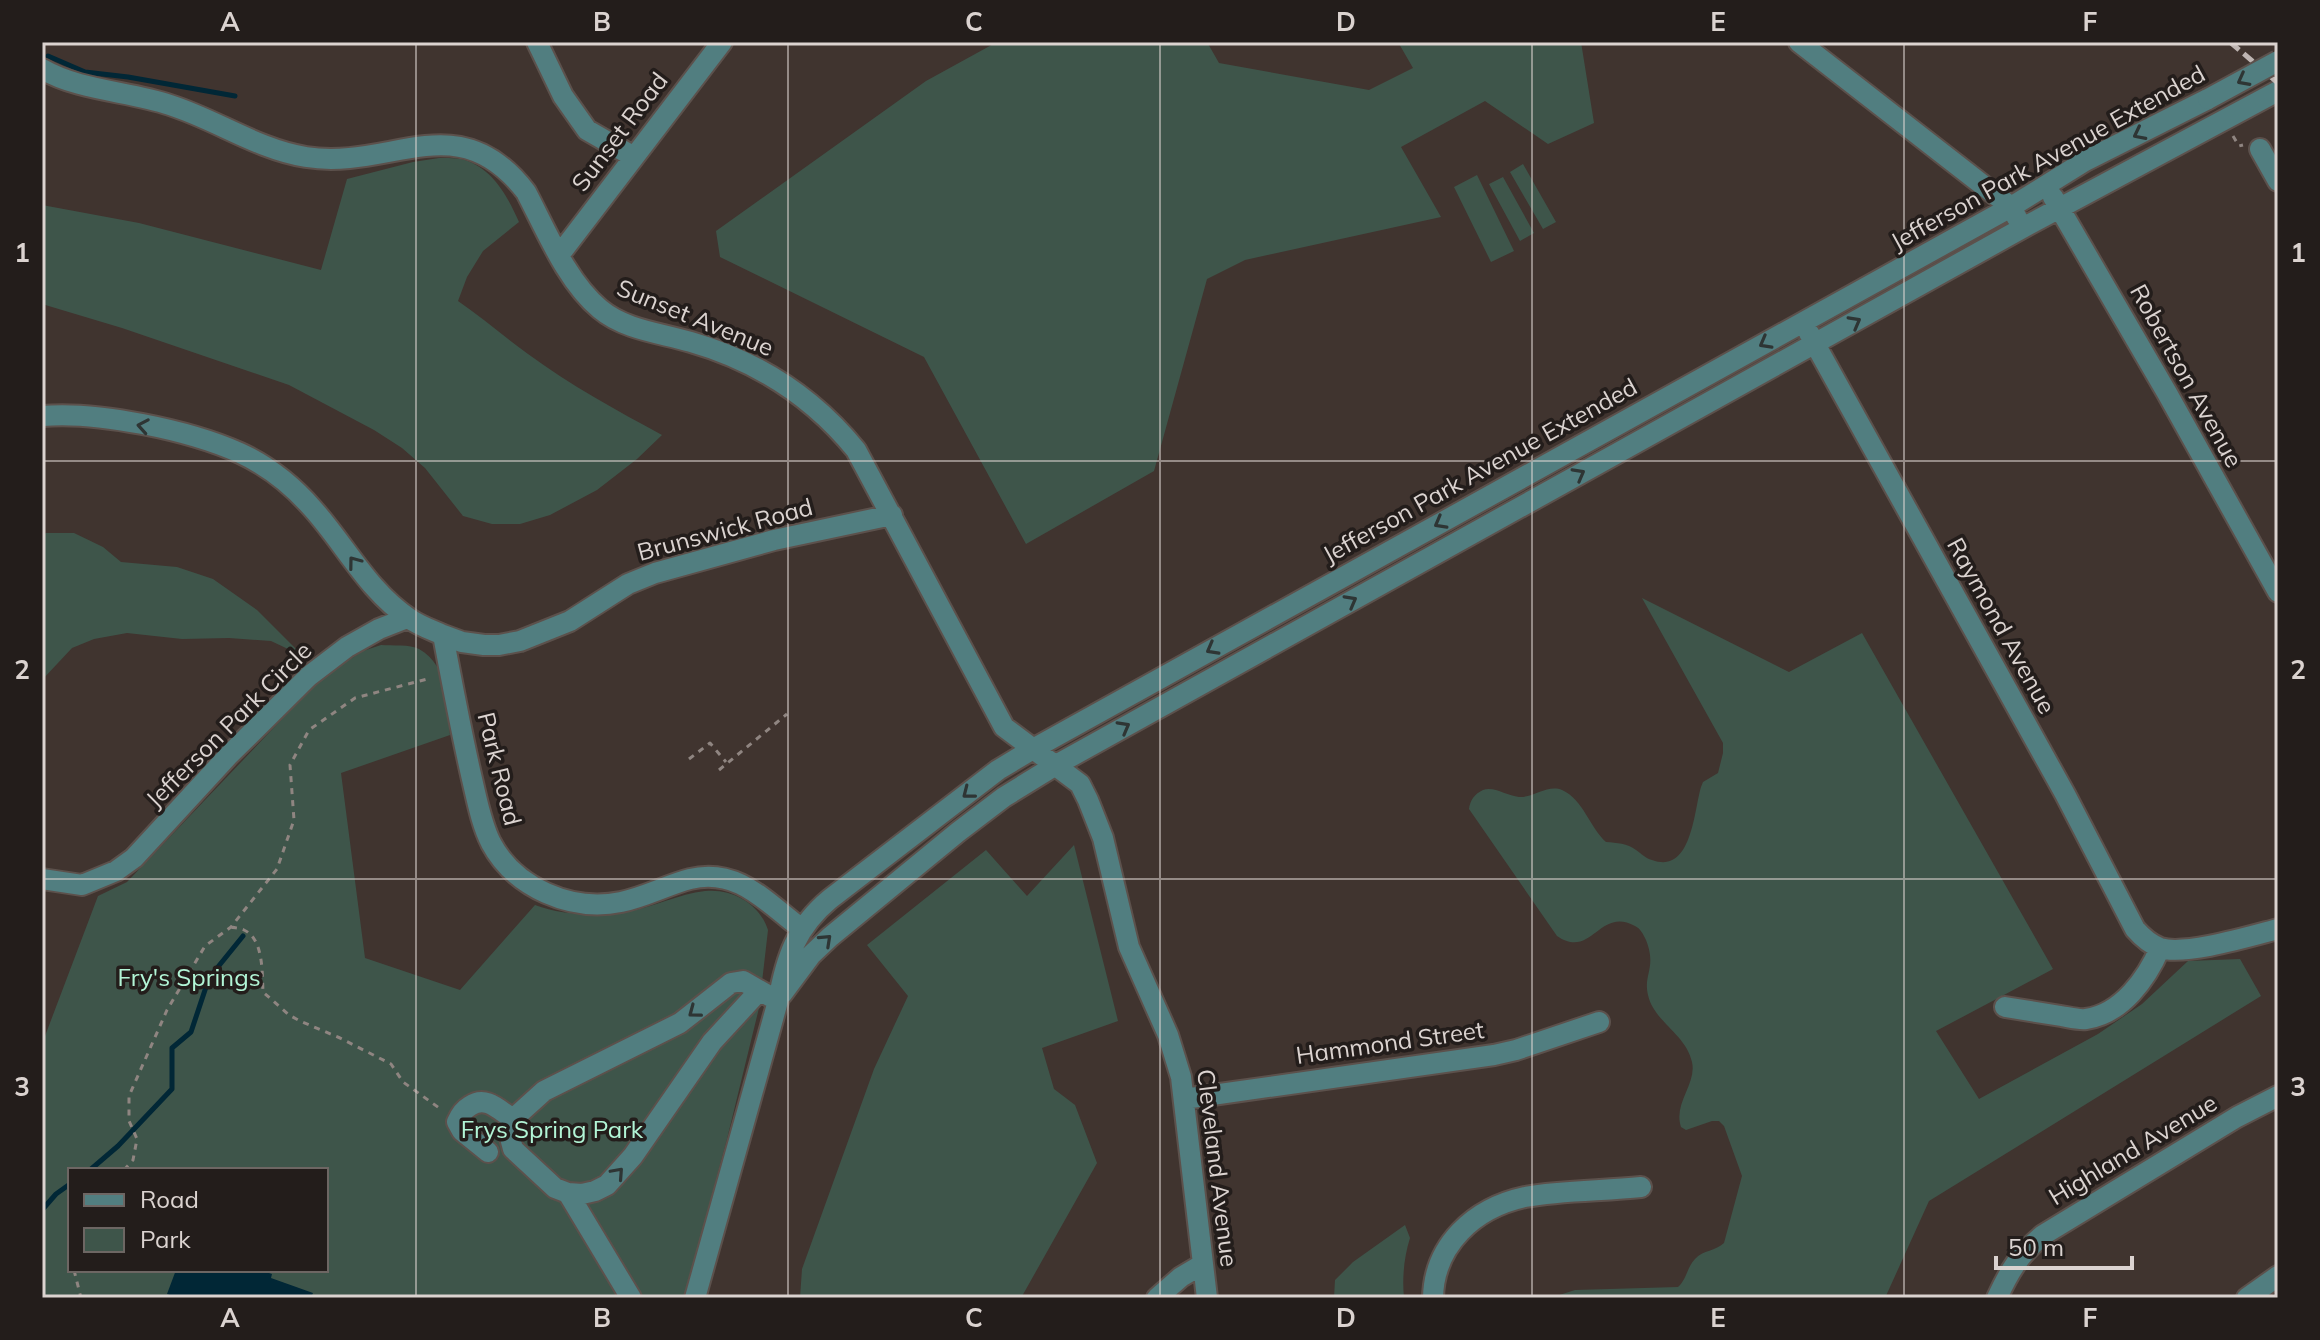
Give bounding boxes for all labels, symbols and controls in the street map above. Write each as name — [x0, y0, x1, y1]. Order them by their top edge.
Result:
text: A — [220, 5, 240, 38]
text: B — [593, 5, 611, 38]
text: C — [965, 5, 983, 38]
text: D — [1336, 5, 1356, 38]
text: E — [1710, 5, 1726, 38]
text: F — [2083, 5, 2098, 38]
street label: Jefferson Park Avenue Extended — [1885, 58, 2210, 256]
street label: Sunset Road — [565, 66, 674, 197]
one-way arrow — [2237, 70, 2251, 85]
one-way arrow — [2132, 124, 2147, 140]
text: 1 — [14, 236, 30, 269]
text: 1 — [2290, 236, 2306, 269]
street label: Sunset Avenue — [613, 272, 778, 362]
street label: Robertson Avenue — [2124, 279, 2250, 472]
one-way arrow — [1847, 316, 1861, 332]
one-way arrow — [1760, 333, 1774, 349]
street label: Jefferson Park Avenue Extended — [1317, 371, 1642, 569]
one-way arrow — [137, 418, 150, 435]
one-way arrow — [1570, 469, 1585, 484]
street label: Brunswick Road — [634, 491, 816, 567]
one-way arrow — [1433, 513, 1448, 528]
street label: Raymond Avenue — [1941, 532, 2063, 719]
one-way arrow — [349, 556, 363, 571]
one-way arrow — [1343, 595, 1357, 611]
street label: Jefferson Park Circle — [139, 635, 317, 813]
one-way arrow — [1207, 639, 1221, 655]
text: 2 — [14, 653, 30, 686]
text: 2 — [2290, 653, 2306, 686]
street label: Park Road — [471, 709, 529, 828]
one-way arrow — [1115, 721, 1130, 737]
one-way arrow — [962, 783, 977, 797]
one-way arrow — [817, 936, 832, 950]
park label: Fry's Springs — [117, 962, 261, 992]
one-way arrow — [688, 1002, 703, 1016]
street label: Hammond Street — [1294, 1014, 1486, 1070]
street label: Cleveland Avenue — [1191, 1067, 1245, 1269]
text: 3 — [14, 1070, 30, 1103]
text: 3 — [2290, 1070, 2306, 1103]
street label: Highland Avenue — [2043, 1087, 2222, 1211]
park label: Frys Spring Park — [461, 1114, 644, 1144]
one-way arrow — [608, 1167, 622, 1182]
legend — [68, 1168, 328, 1272]
text: Road — [140, 1184, 199, 1214]
scale bar — [1996, 1220, 2132, 1270]
text: Park — [140, 1224, 191, 1254]
text: 50 m — [2008, 1232, 2064, 1262]
text: A — [220, 1301, 240, 1334]
text: B — [593, 1301, 611, 1334]
text: C — [965, 1301, 983, 1334]
text: D — [1336, 1301, 1356, 1334]
text: E — [1710, 1301, 1726, 1334]
text: F — [2083, 1301, 2098, 1334]

